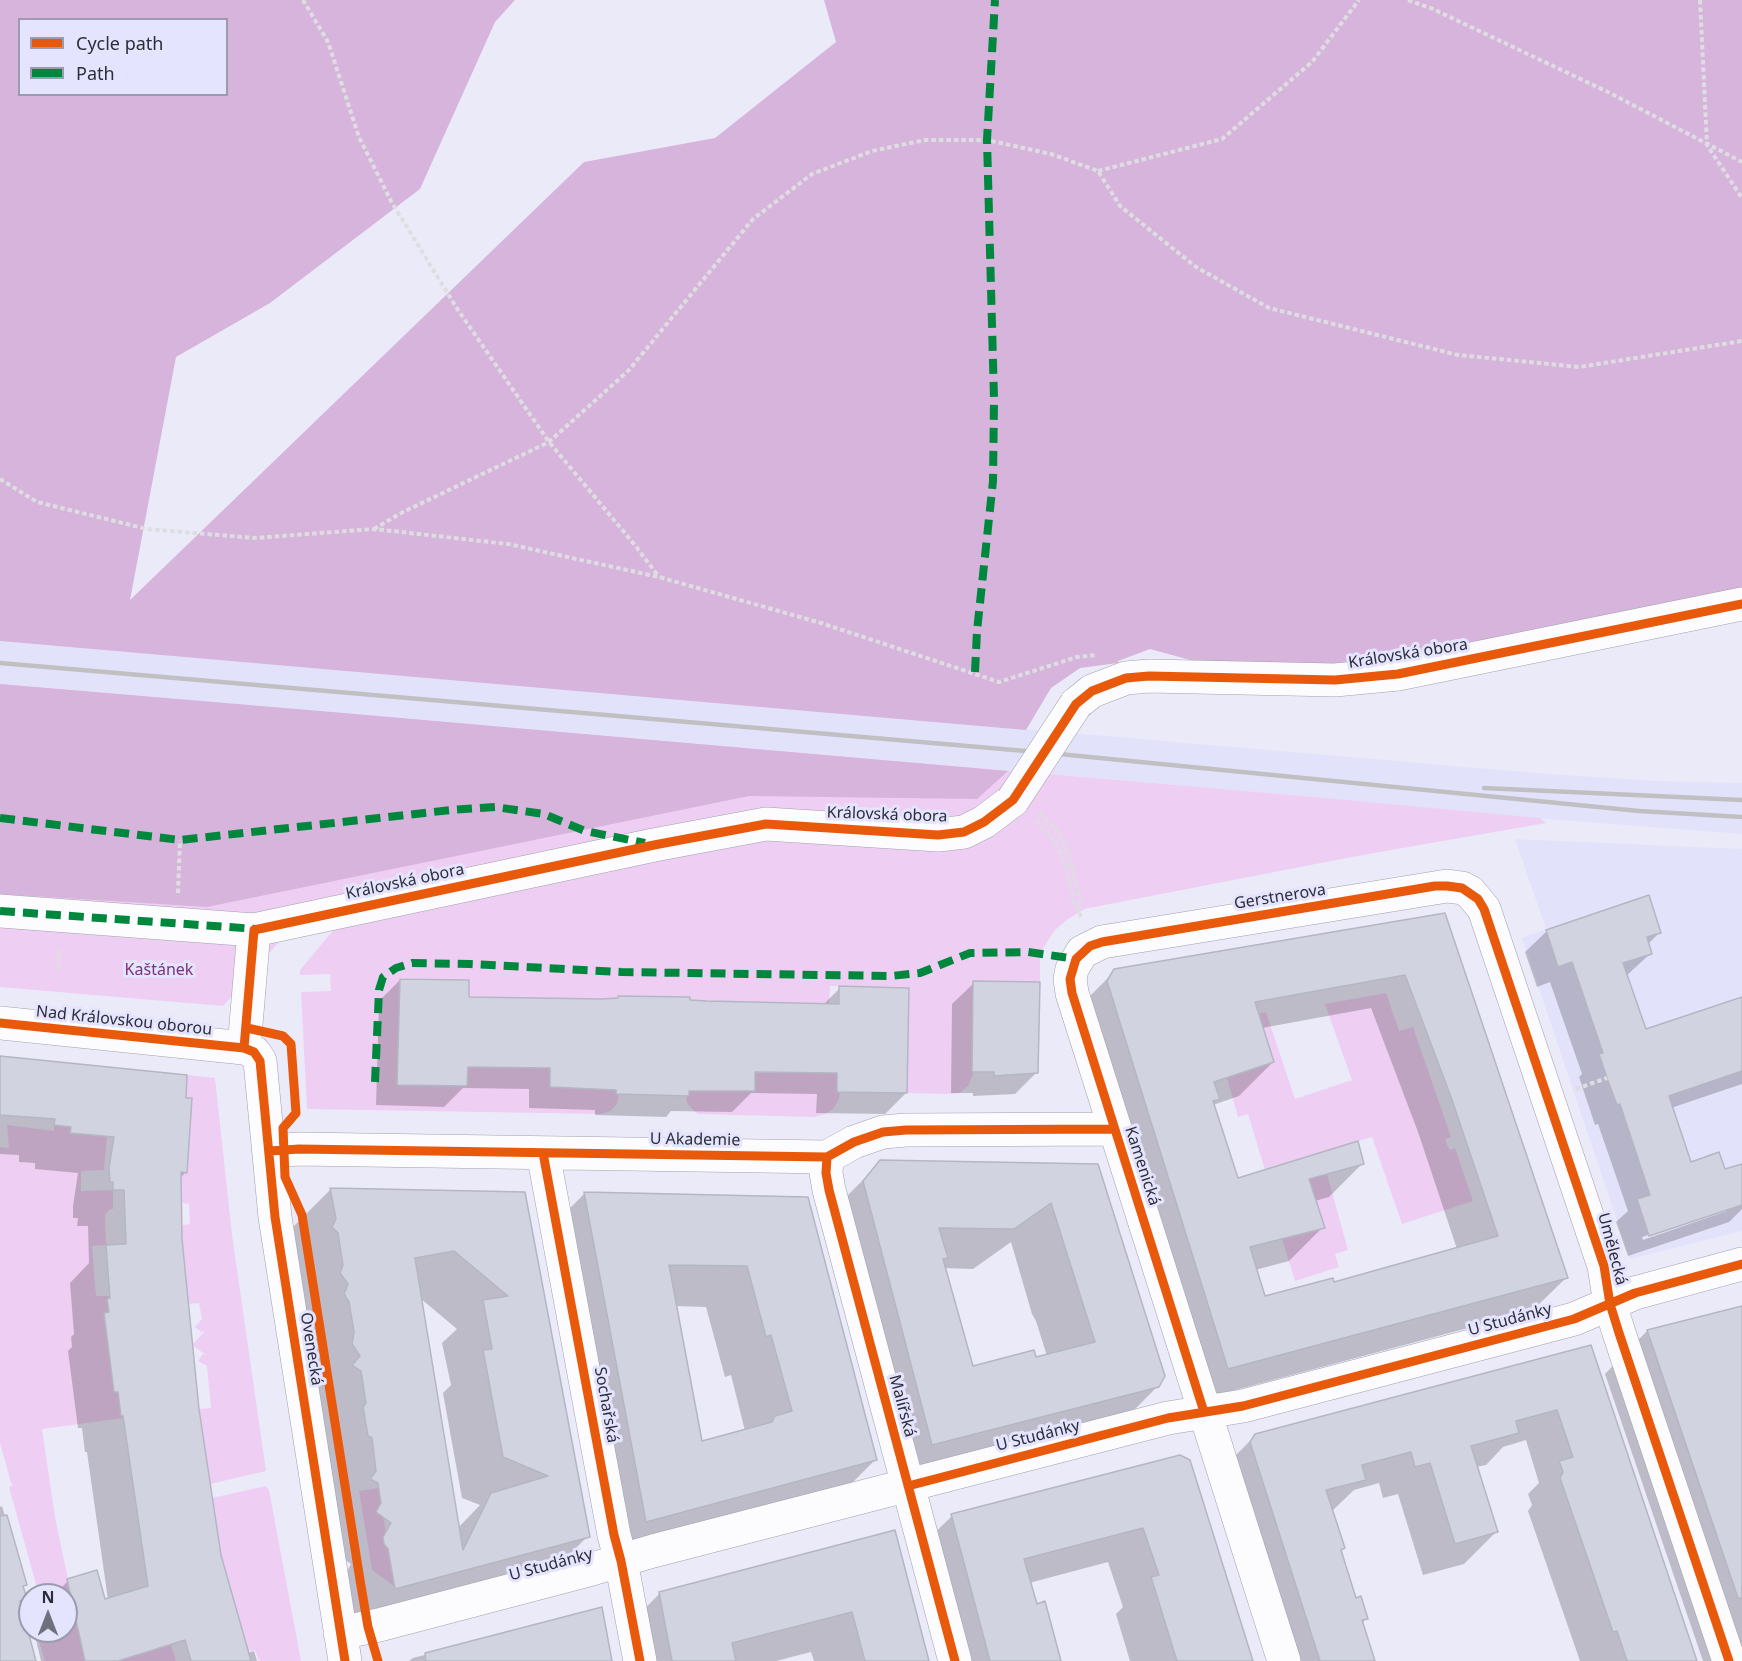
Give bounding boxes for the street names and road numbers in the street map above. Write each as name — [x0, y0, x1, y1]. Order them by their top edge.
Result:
street label: Královská obora — [1347, 635, 1469, 673]
street label: Královská obora — [826, 803, 948, 827]
street label: Královská obora — [344, 860, 466, 904]
street label: Gerstnerova — [1233, 880, 1327, 914]
street label: Nad Královskou oborou — [35, 1002, 213, 1040]
street label: Kamenická — [1120, 1124, 1164, 1208]
street label: U Akademie — [650, 1130, 740, 1150]
street label: Umělecká — [1593, 1211, 1631, 1287]
street label: U Studánky — [1466, 1300, 1554, 1340]
street label: Ovenecká — [296, 1311, 326, 1387]
street label: Sochařská — [590, 1366, 622, 1444]
street label: Malířská — [885, 1373, 919, 1439]
street label: U Studánky — [994, 1416, 1082, 1456]
street label: U Studánky — [507, 1545, 595, 1585]

